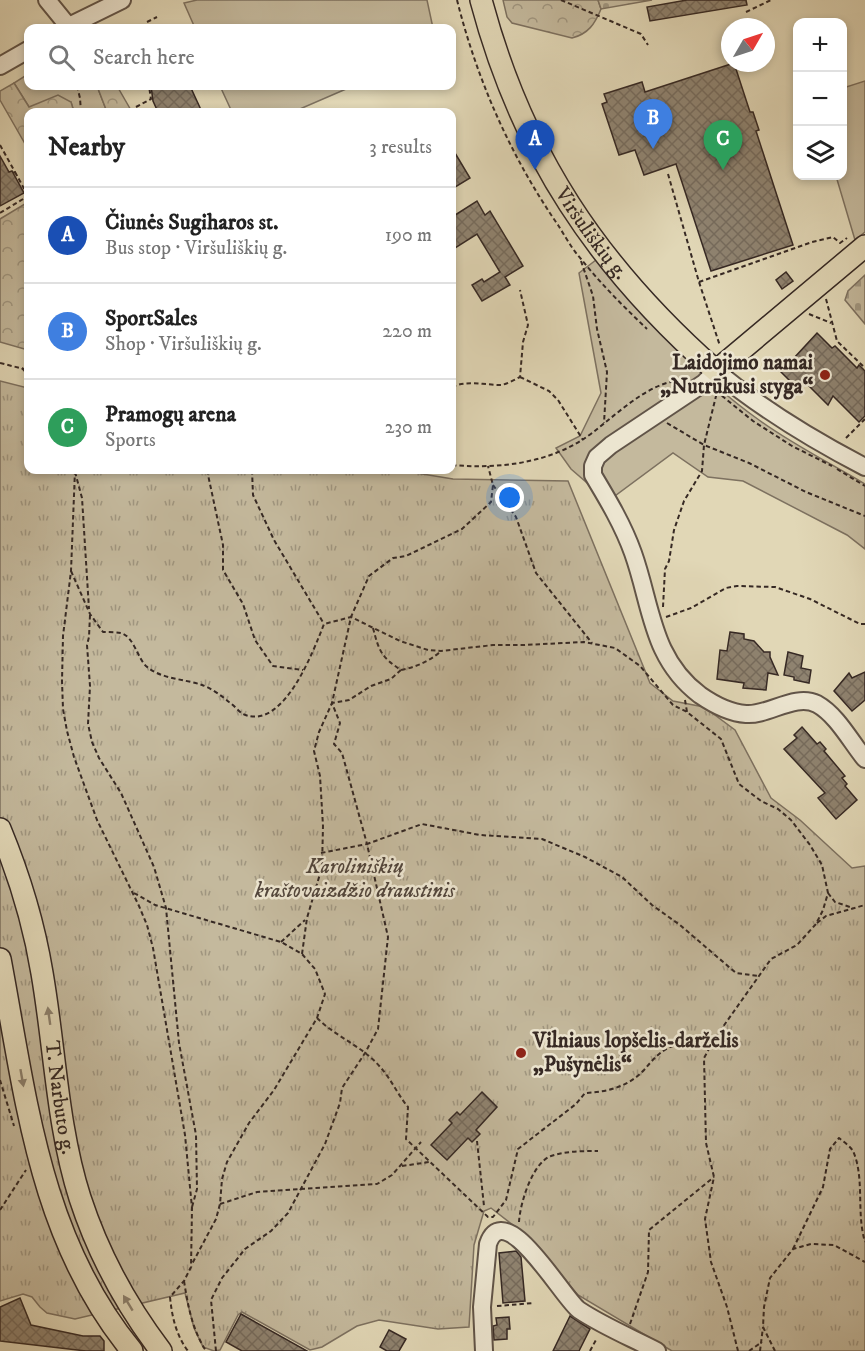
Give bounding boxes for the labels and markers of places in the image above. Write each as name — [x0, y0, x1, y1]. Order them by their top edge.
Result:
pin: B — [634, 100, 672, 149]
pin: A — [516, 120, 554, 170]
pin: C — [704, 120, 742, 170]
place label: Laidojimo namai „Nutrūkusi styga“ — [660, 350, 814, 400]
marker: Laidojimo namai „Nutrūkusi styga“ — [818, 368, 832, 382]
place label: Vilniaus lopšelis-darželis „Pušynėlis“ — [532, 1028, 739, 1078]
marker: Vilniaus lopšelis-darželis „Pušynėlis“ — [514, 1046, 528, 1060]

